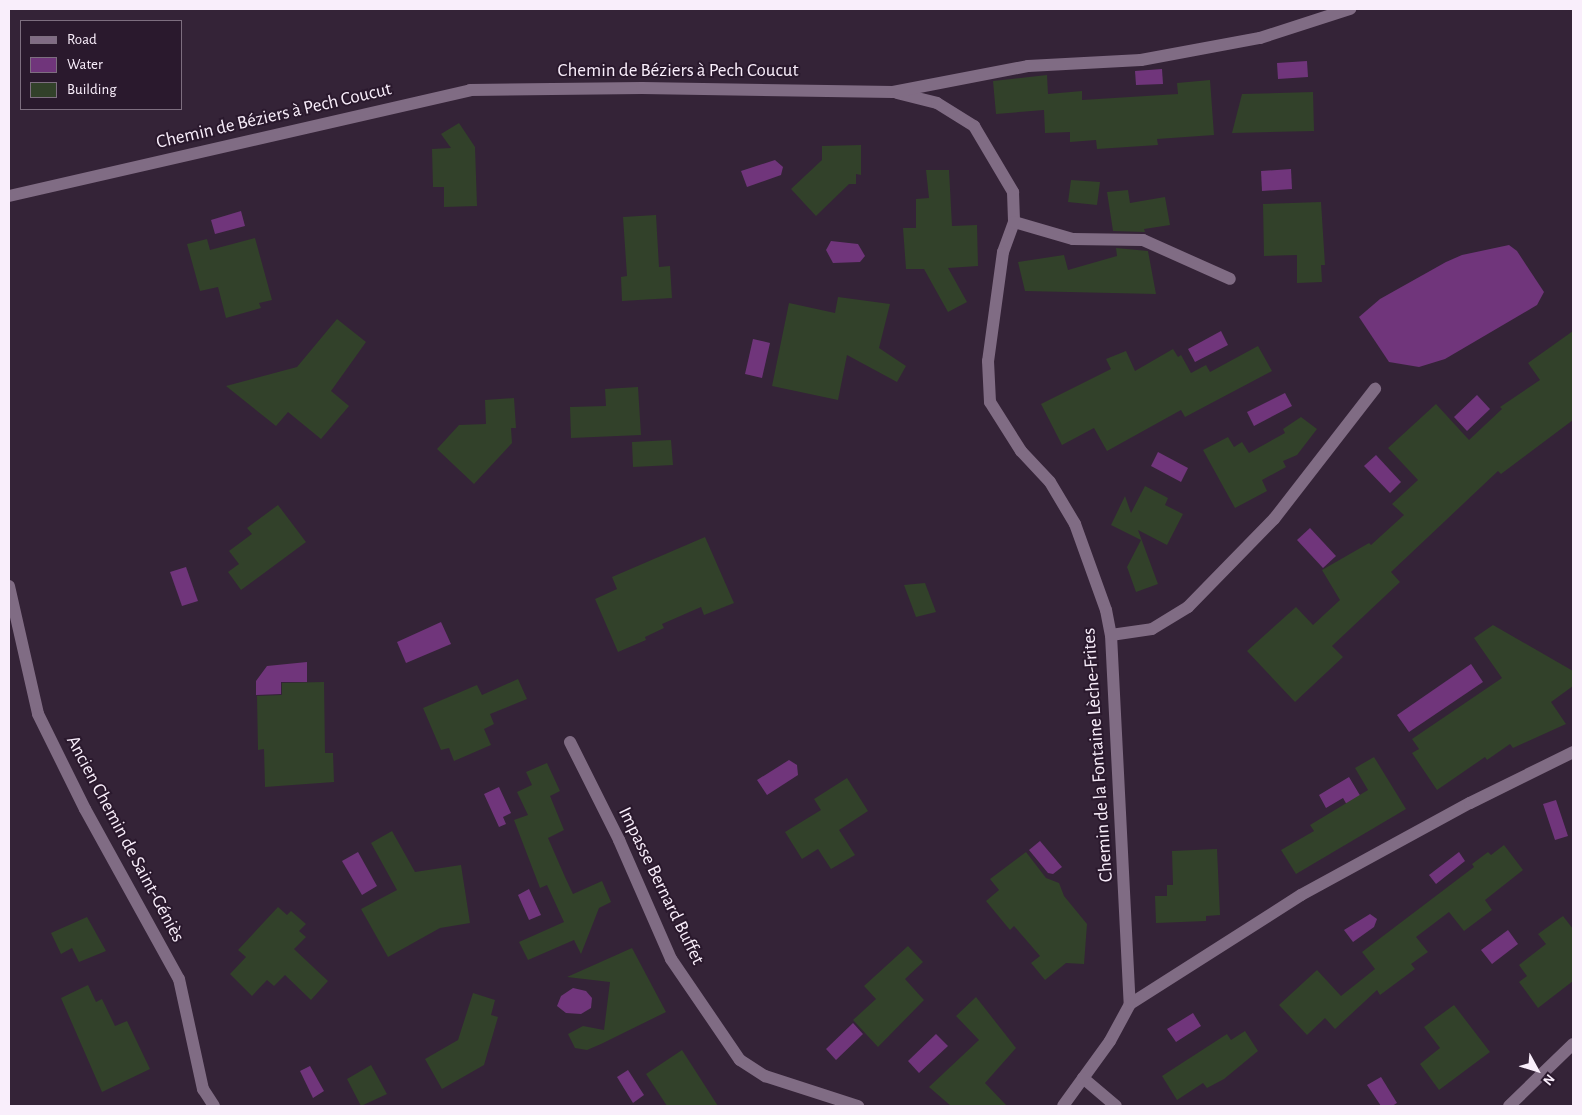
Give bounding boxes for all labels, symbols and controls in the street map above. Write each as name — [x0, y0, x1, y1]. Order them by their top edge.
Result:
legend — [20, 20, 182, 110]
text: Road — [67, 32, 97, 47]
text: Water — [67, 57, 103, 72]
street label: Chemin de Béziers à Pech Coucut — [558, 60, 798, 82]
street label: Chemin de Béziers à Pech Coucut — [154, 78, 394, 154]
text: Building — [67, 82, 117, 97]
street label: Chemin de la Fontaine Lèche-Frites — [1078, 627, 1118, 883]
street label: Ancien Chemin de Saint-Géniès — [61, 732, 189, 946]
street label: Impasse Bernard Buffet — [613, 803, 709, 969]
north arrow — [1512, 1045, 1562, 1095]
text: N — [1540, 1071, 1557, 1088]

